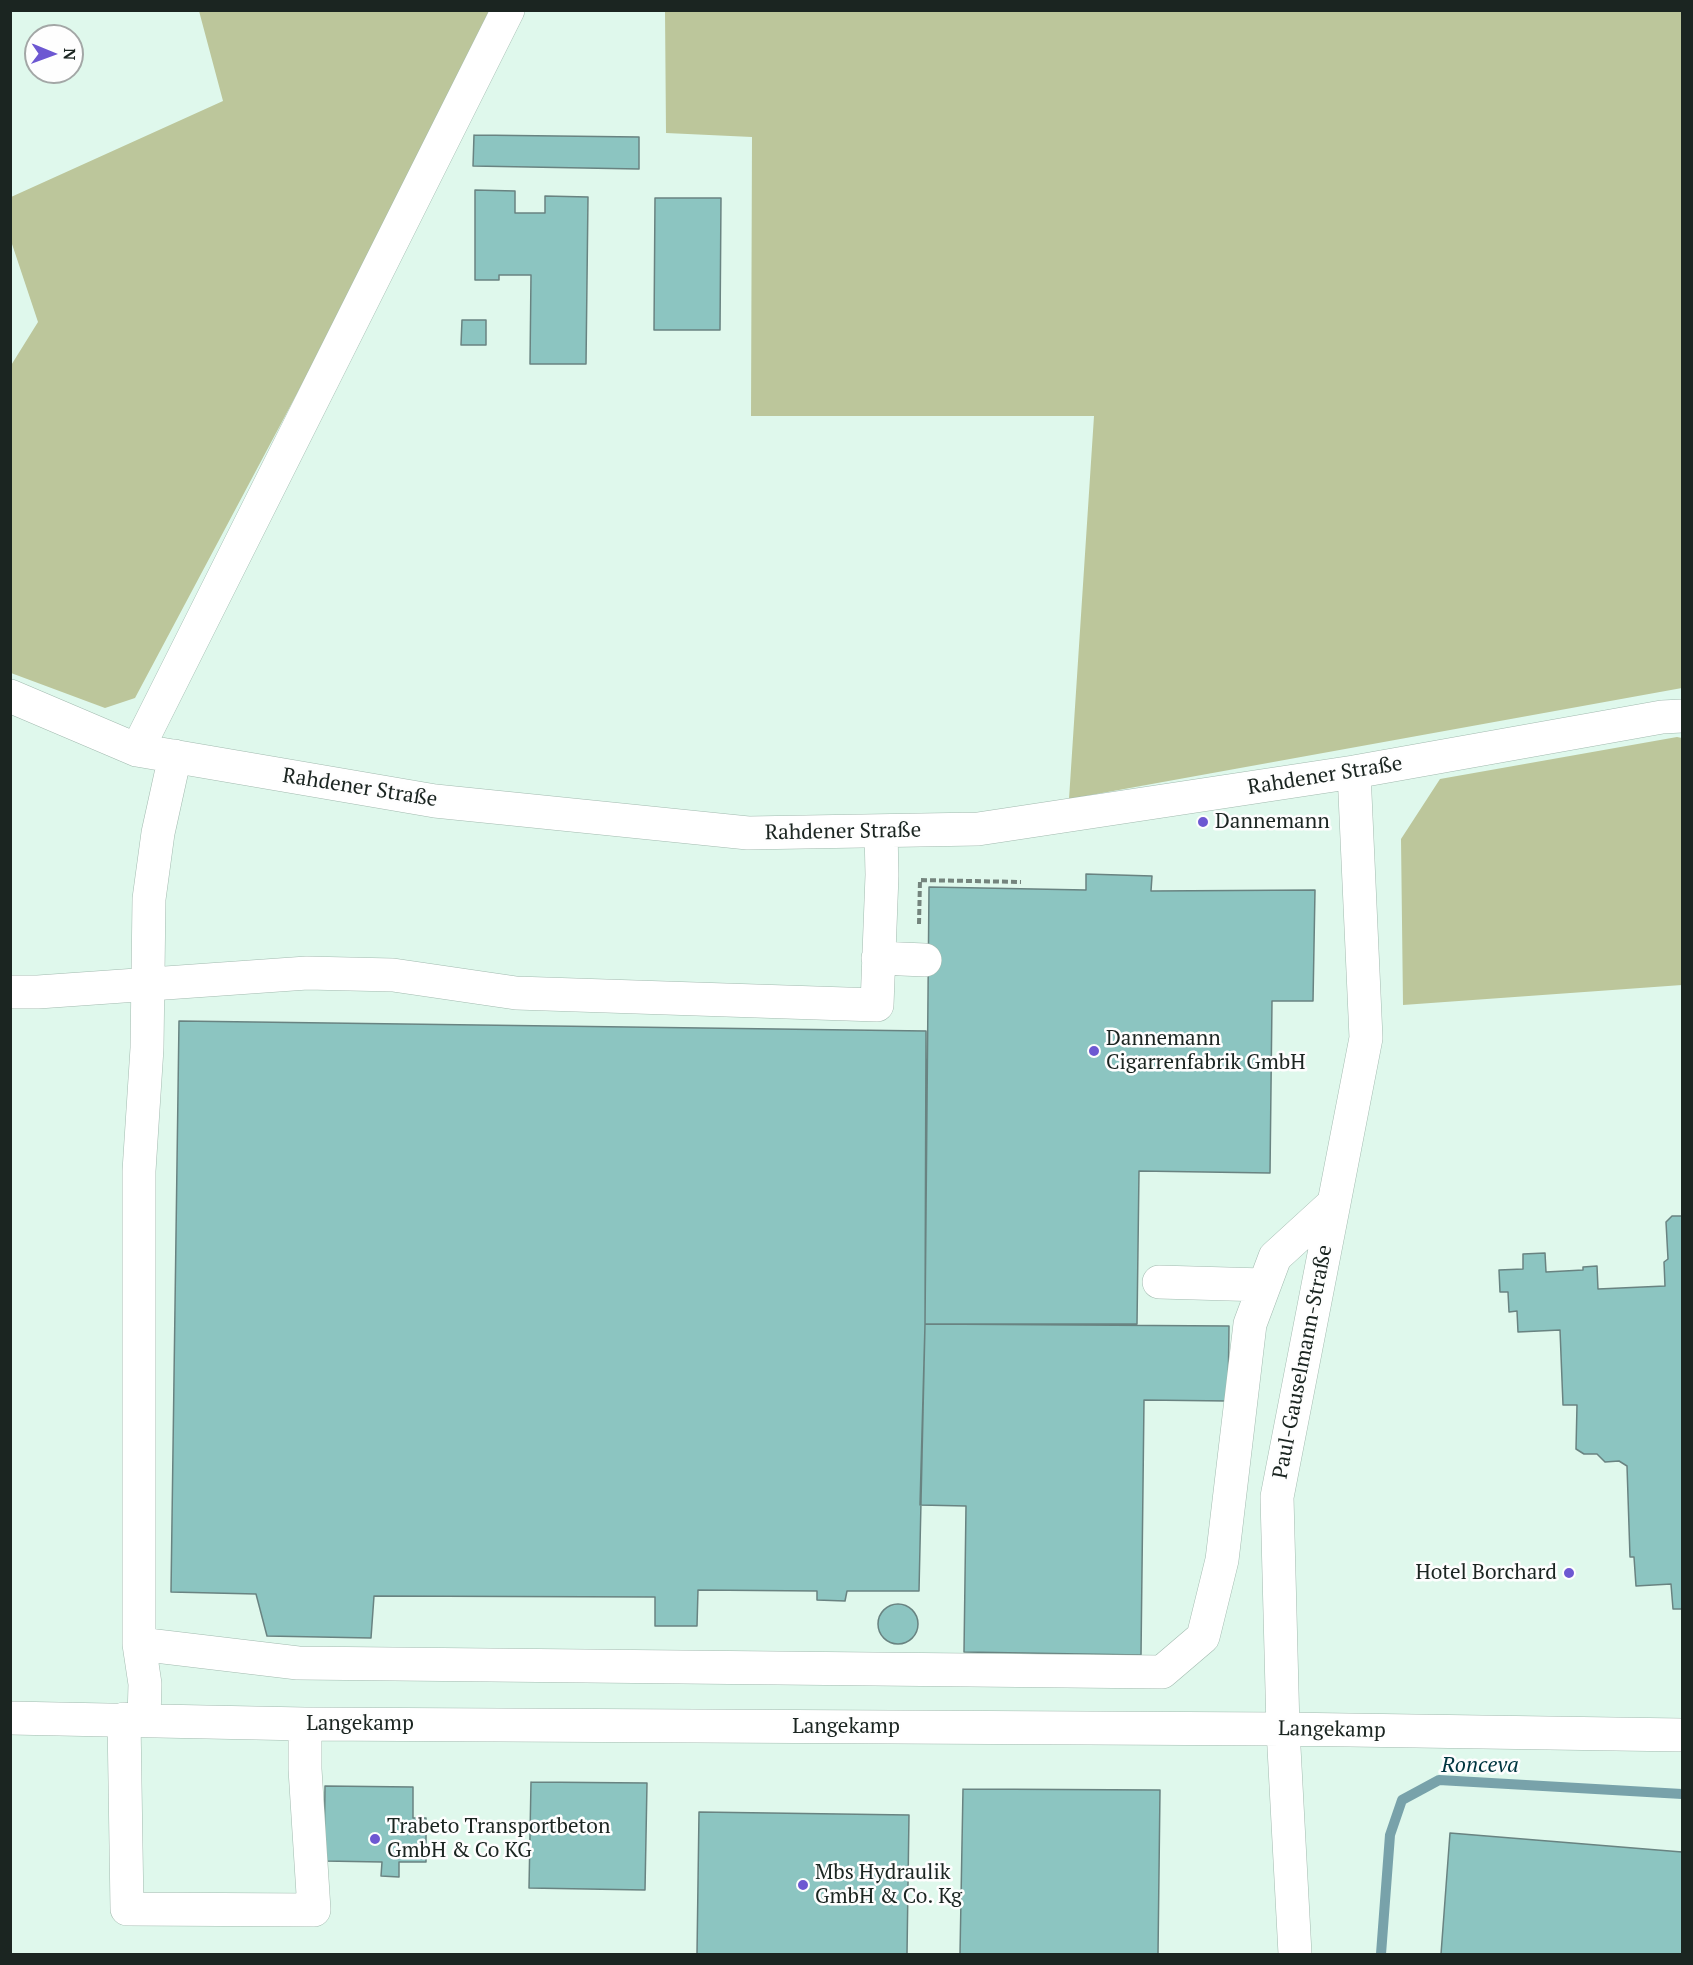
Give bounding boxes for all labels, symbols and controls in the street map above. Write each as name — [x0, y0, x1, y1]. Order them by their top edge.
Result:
north arrow — [24, 24, 84, 84]
text: N — [59, 48, 81, 61]
street label: Rahdener Straße — [1246, 751, 1404, 801]
street label: Rahdener Straße — [281, 763, 439, 813]
place label: Dannemann — [1215, 809, 1330, 835]
marker: Dannemann — [1196, 815, 1210, 829]
street label: Rahdener Straße — [765, 818, 921, 846]
place label: Dannemann Cigarrenfabrik GmbH — [1106, 1026, 1306, 1076]
marker: Dannemann Cigarrenfabrik GmbH — [1087, 1044, 1101, 1058]
street label: Paul-Gauselmann-Straße — [1268, 1243, 1338, 1481]
place label: Hotel Borchard — [1416, 1560, 1557, 1586]
marker: Hotel Borchard — [1562, 1566, 1576, 1580]
street label: Langekamp — [306, 1711, 414, 1737]
street label: Langekamp — [792, 1714, 900, 1740]
street label: Langekamp — [1278, 1716, 1386, 1744]
water label: Ronceva — [1441, 1753, 1519, 1779]
place label: Trabeto Transportbeton GmbH & Co KG — [387, 1814, 610, 1864]
marker: Trabeto Transportbeton GmbH & Co KG — [368, 1832, 382, 1846]
place label: Mbs Hydraulik GmbH & Co. Kg — [815, 1860, 962, 1910]
marker: Mbs Hydraulik GmbH & Co. Kg — [796, 1878, 810, 1892]

